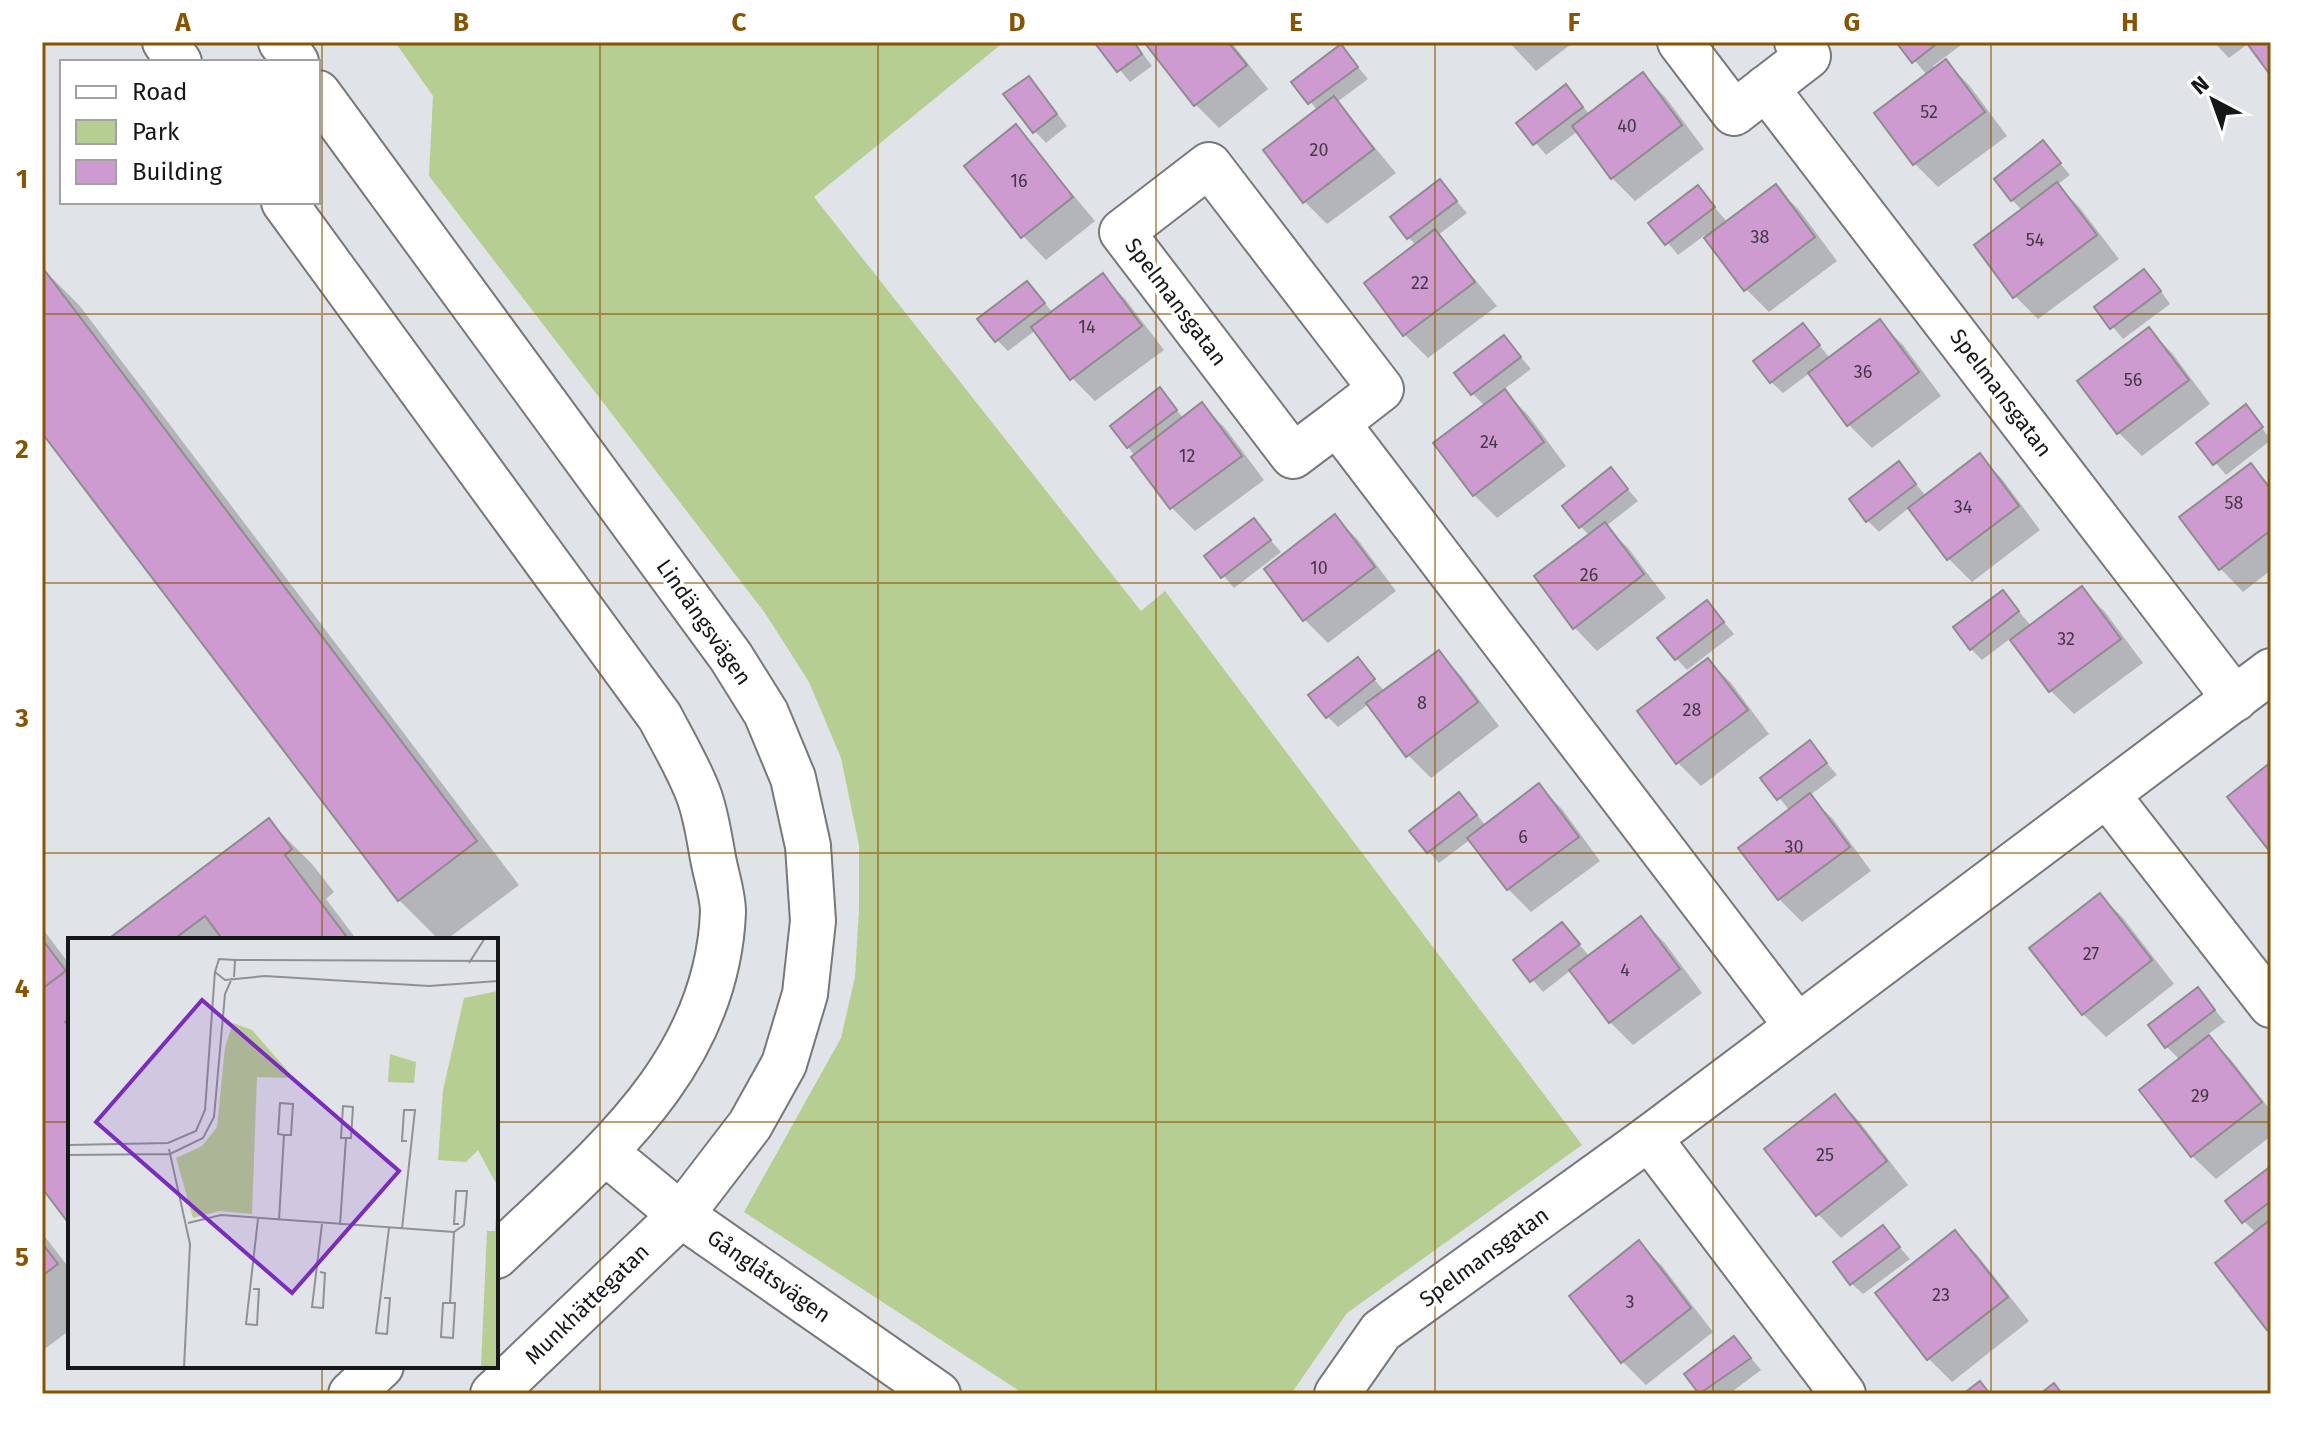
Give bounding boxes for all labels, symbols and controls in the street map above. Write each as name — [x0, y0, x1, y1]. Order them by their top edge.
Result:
text: A — [174, 7, 191, 38]
text: B — [453, 7, 469, 38]
text: C — [732, 7, 747, 38]
text: D — [1009, 7, 1026, 38]
text: E — [1289, 7, 1303, 38]
text: F — [1568, 7, 1581, 38]
text: G — [1844, 7, 1860, 38]
text: H — [2121, 7, 2139, 38]
legend — [60, 60, 320, 204]
north arrow — [2173, 60, 2253, 140]
text: N — [2186, 70, 2215, 100]
text: Road — [132, 78, 187, 106]
house number: 52 — [1920, 101, 1938, 123]
house number: 40 — [1617, 115, 1637, 137]
text: Park — [132, 118, 180, 146]
house number: 20 — [1310, 139, 1328, 161]
text: Building — [132, 158, 222, 186]
text: 1 — [16, 164, 28, 195]
house number: 16 — [1010, 170, 1028, 192]
house number: 38 — [1751, 226, 1770, 248]
house number: 54 — [2026, 229, 2045, 251]
street label: Spelmansgatan — [1119, 233, 1233, 371]
house number: 22 — [1411, 272, 1429, 294]
house number: 14 — [1078, 316, 1096, 338]
street label: Spelmansgatan — [1944, 324, 2058, 462]
house number: 36 — [1854, 361, 1872, 383]
house number: 56 — [2124, 369, 2142, 391]
house number: 24 — [1480, 431, 1498, 453]
text: 2 — [15, 434, 29, 465]
house number: 12 — [1179, 445, 1195, 467]
house number: 58 — [2225, 492, 2244, 514]
house number: 34 — [1954, 496, 1973, 518]
street label: Lindängsvägen — [651, 554, 757, 690]
house number: 10 — [1310, 557, 1328, 579]
house number: 26 — [1580, 564, 1598, 586]
house number: 32 — [2057, 628, 2075, 650]
house number: 8 — [1417, 692, 1427, 714]
house number: 28 — [1683, 699, 1701, 721]
text: 3 — [14, 703, 29, 734]
house number: 6 — [1518, 826, 1528, 848]
house number: 30 — [1784, 836, 1804, 858]
inset map — [68, 938, 498, 1368]
house number: 27 — [2083, 943, 2099, 965]
house number: 4 — [1620, 959, 1630, 981]
text: 4 — [15, 973, 30, 1004]
house number: 29 — [2191, 1085, 2209, 1107]
house number: 25 — [1816, 1144, 1834, 1166]
street label: Spelmansgatan — [1414, 1201, 1554, 1313]
street label: Gånglåtsvägen — [702, 1223, 836, 1329]
street label: Munkhättegatan — [519, 1238, 655, 1370]
text: 5 — [15, 1242, 29, 1273]
house number: 23 — [1932, 1284, 1950, 1306]
house number: 3 — [1626, 1291, 1634, 1313]

